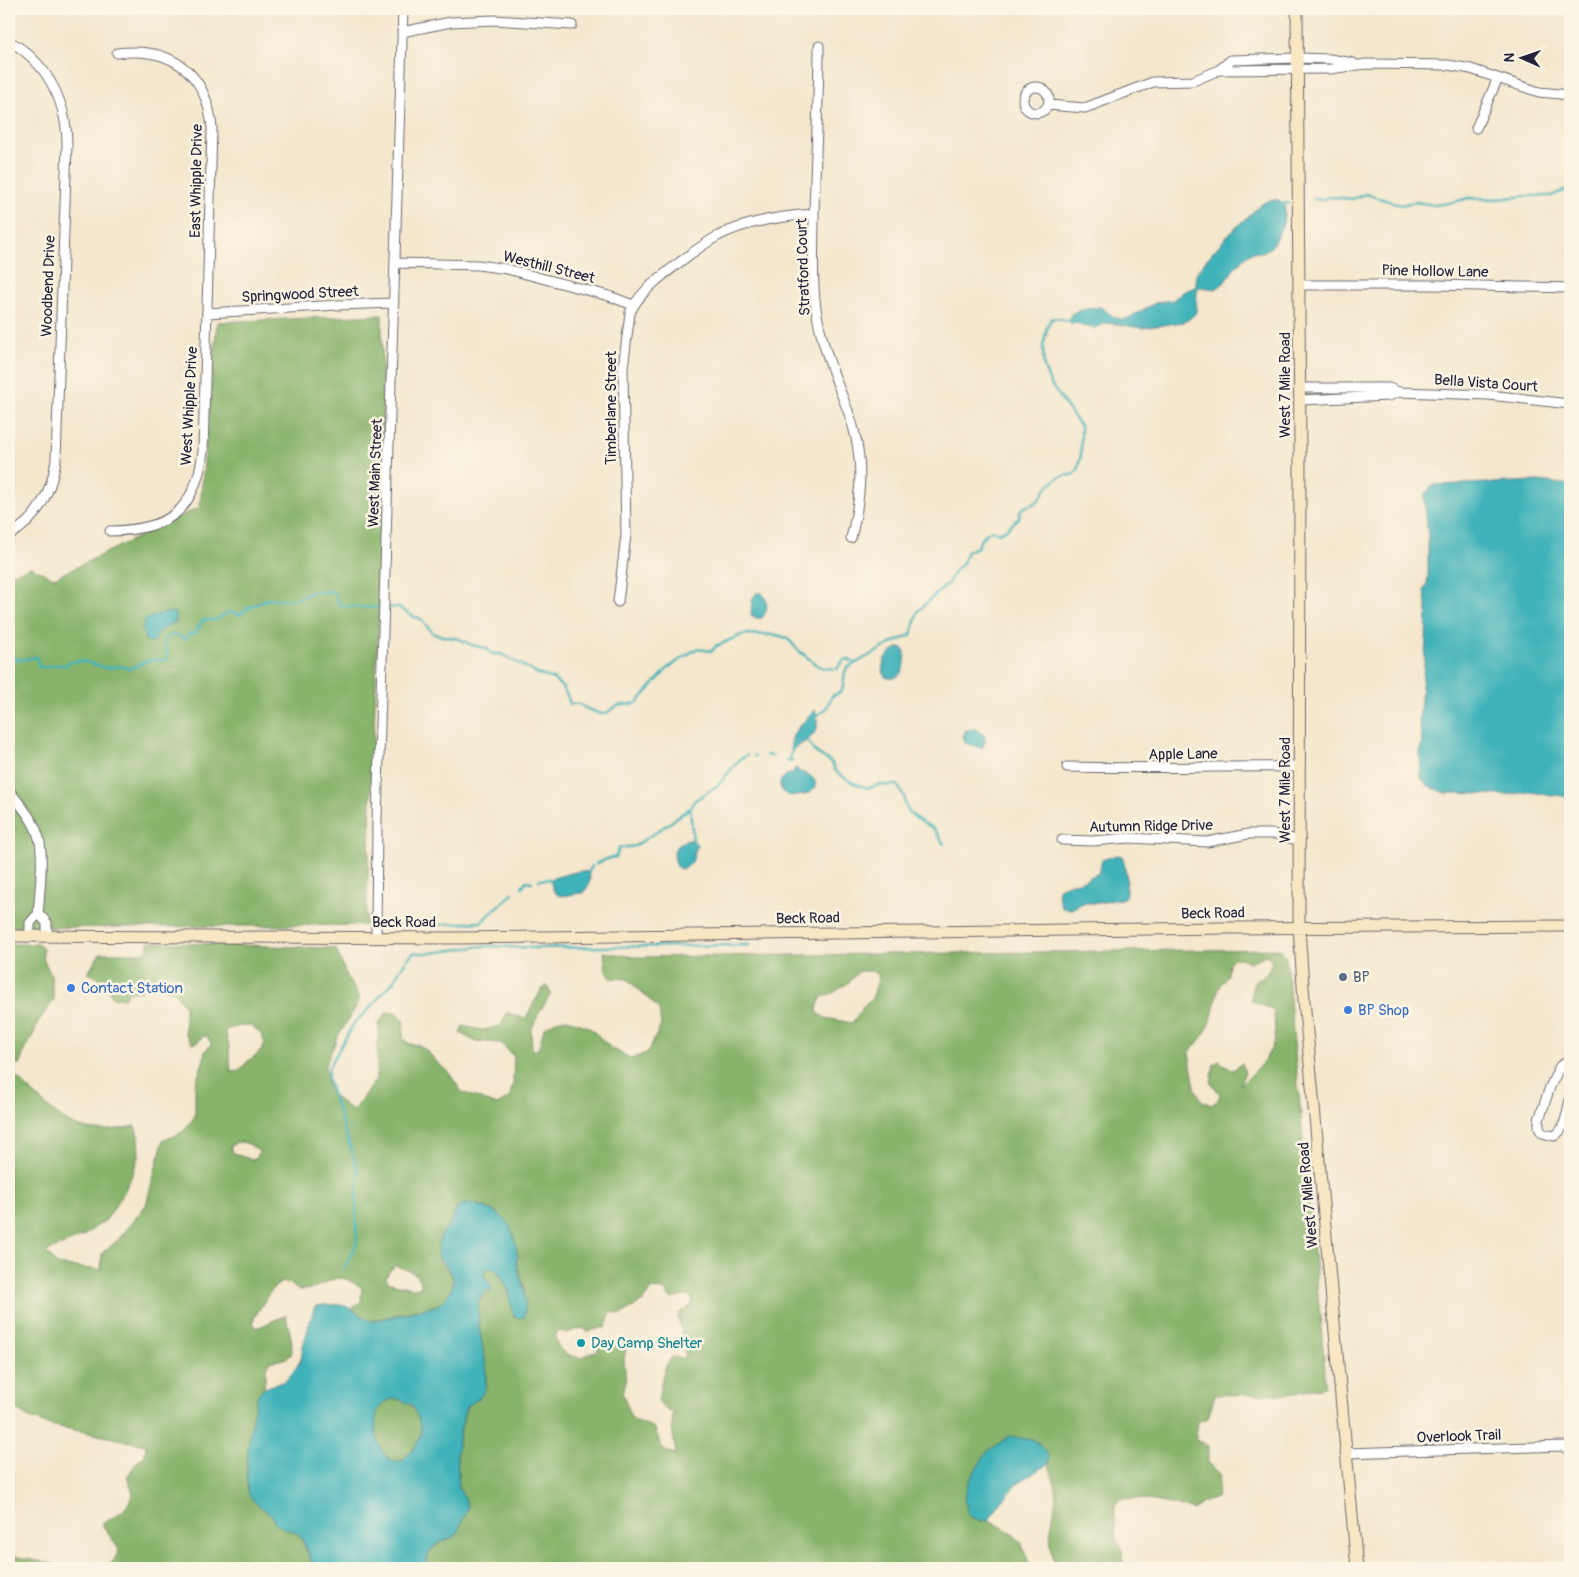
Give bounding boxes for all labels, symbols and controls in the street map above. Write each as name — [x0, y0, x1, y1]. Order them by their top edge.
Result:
north arrow — [1496, 32, 1546, 82]
text: N — [1501, 53, 1518, 63]
street label: East Whipple Drive — [186, 123, 207, 238]
street label: Stratford Court — [792, 217, 815, 316]
street label: Woodbend Drive — [37, 234, 60, 337]
street label: Westhill Street — [501, 247, 598, 288]
street label: Pine Hollow Lane — [1381, 261, 1489, 282]
street label: Springwood Street — [241, 282, 360, 307]
street label: West 7 Mile Road — [1276, 332, 1295, 438]
street label: West Whipple Drive — [177, 345, 202, 466]
street label: Timberlane Street — [602, 350, 621, 465]
street label: Bella Vista Court — [1433, 370, 1540, 397]
street label: West Main Street — [364, 417, 387, 528]
street label: West 7 Mile Road — [1276, 737, 1295, 843]
street label: Apple Lane — [1148, 744, 1218, 765]
street label: Autumn Ridge Drive — [1089, 816, 1214, 837]
street label: Beck Road — [1181, 903, 1245, 924]
street label: Beck Road — [776, 908, 840, 929]
street label: Beck Road — [372, 913, 436, 932]
place label: BP — [1353, 968, 1370, 987]
marker: BP — [1337, 971, 1349, 983]
place label: Contact Station — [81, 979, 183, 998]
marker: Contact Station — [65, 982, 77, 994]
place label: BP Shop — [1358, 1001, 1409, 1020]
marker: BP Shop — [1342, 1004, 1354, 1016]
street label: West 7 Mile Road — [1294, 1141, 1323, 1249]
place label: Day Camp Shelter — [591, 1334, 703, 1353]
marker: Day Camp Shelter — [575, 1337, 587, 1349]
street label: Overlook Trail — [1416, 1426, 1502, 1447]

